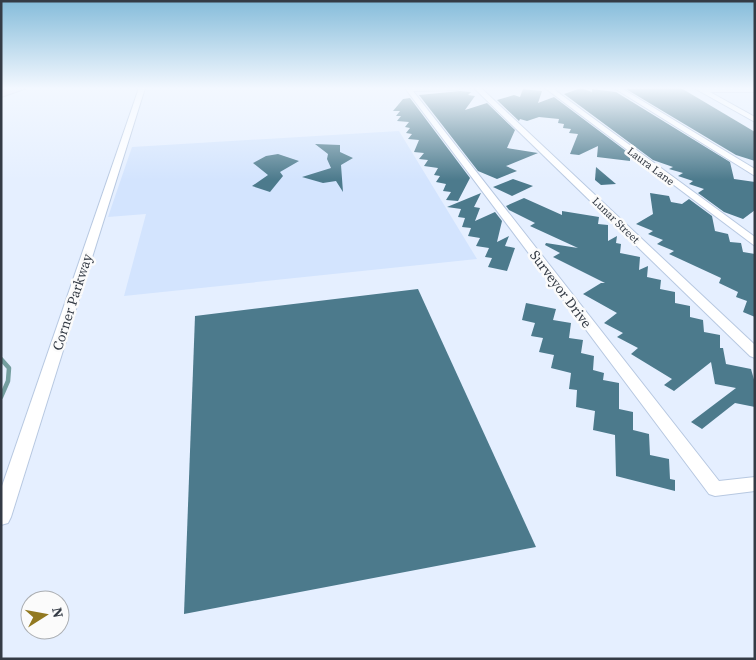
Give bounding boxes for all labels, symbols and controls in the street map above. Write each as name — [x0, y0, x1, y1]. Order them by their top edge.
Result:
street label: Laura Lane — [624, 144, 678, 189]
street label: Lunar Street — [589, 194, 643, 247]
street label: Surveyor Drive — [525, 246, 597, 332]
street label: Corner Parkway — [47, 250, 97, 353]
north arrow — [20, 590, 70, 640]
text: N — [47, 606, 69, 619]

